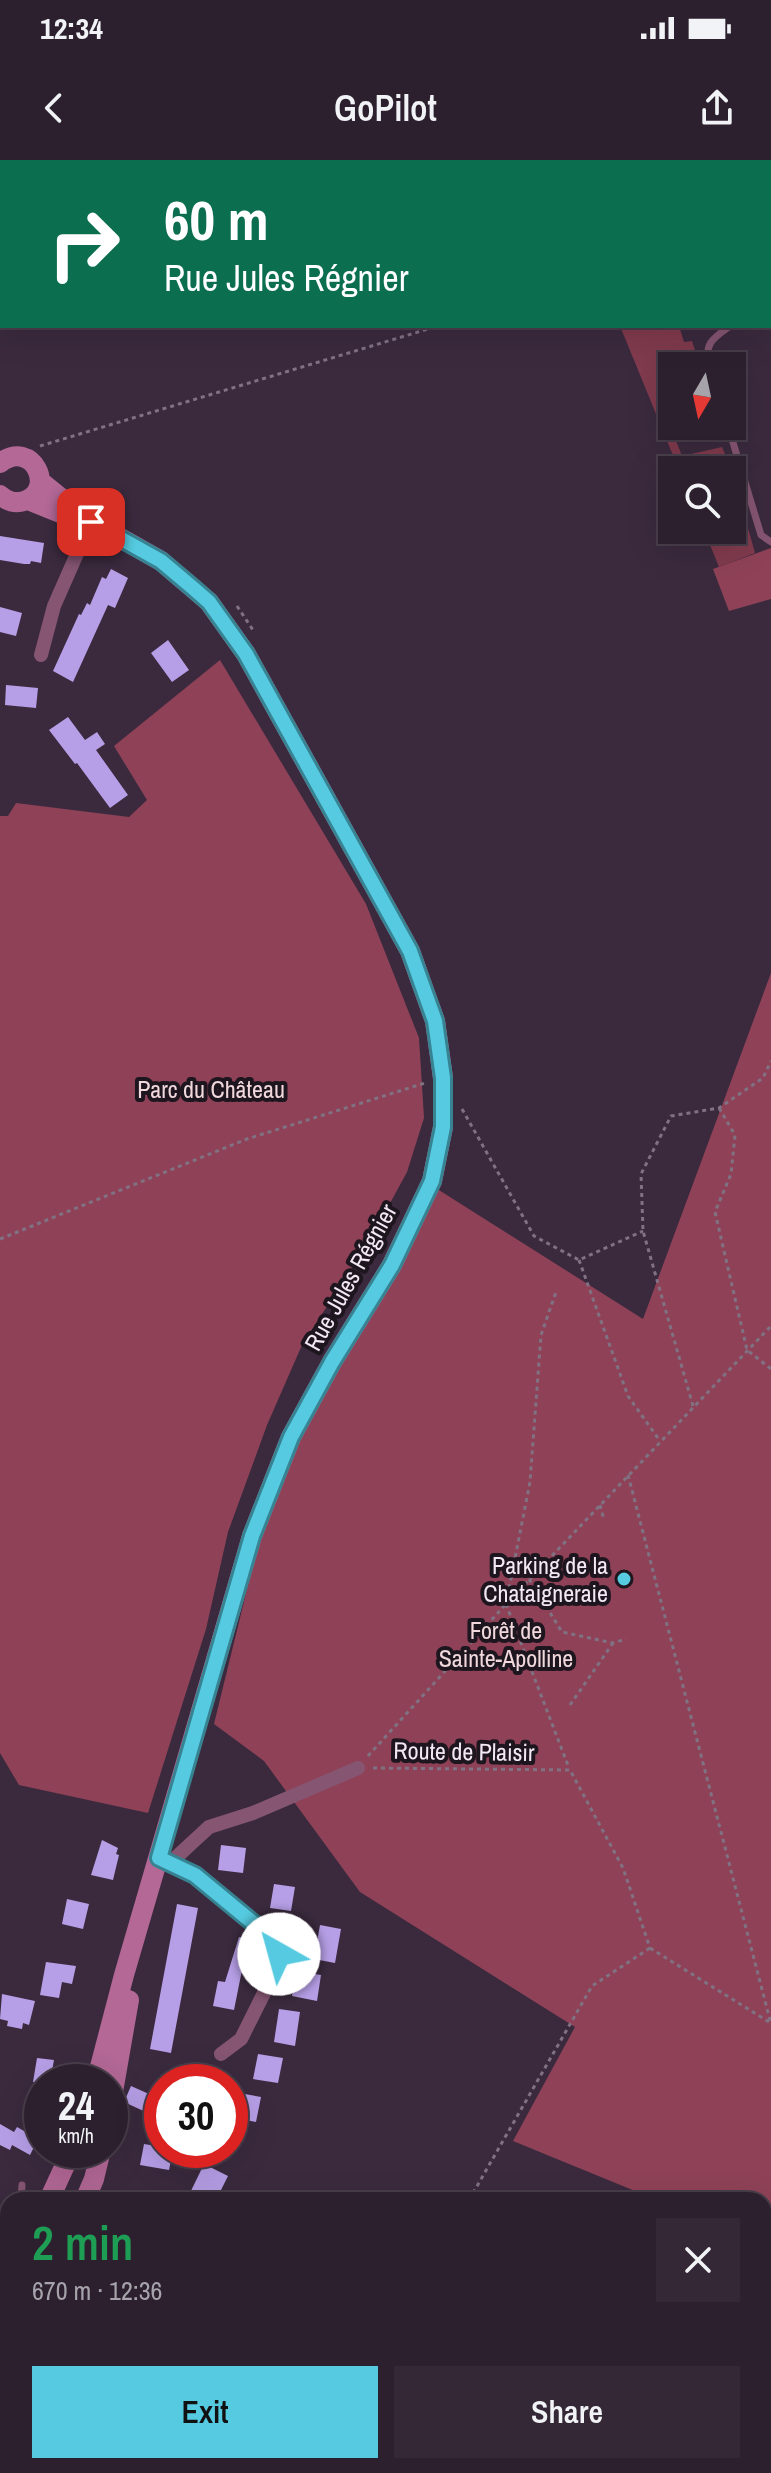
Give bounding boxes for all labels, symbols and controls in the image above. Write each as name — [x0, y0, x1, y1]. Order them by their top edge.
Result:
text: 12:34 — [40, 8, 103, 48]
text: GoPilot — [334, 84, 437, 132]
icon: back — [32, 86, 76, 130]
icon: share — [695, 86, 739, 130]
text: 60 m — [164, 182, 269, 257]
icon: right — [32, 192, 136, 296]
text: Rue Jules Régnier — [164, 254, 408, 302]
north arrow — [658, 352, 746, 440]
map controls — [658, 352, 746, 544]
button: search — [658, 456, 746, 544]
pin — [57, 488, 125, 556]
icon: arrive — [69, 500, 113, 544]
park label: Parc du Château — [137, 1073, 285, 1105]
street label: Rue Jules Régnier — [296, 1198, 404, 1356]
place label: Parking de la Chataigneraie — [483, 1549, 608, 1609]
marker: Parking de la Chataigneraie — [615, 1570, 633, 1588]
park label: Forêt de Sainte-Apolline — [439, 1614, 573, 1674]
street label: Route de Plaisir — [393, 1734, 535, 1768]
position arrow — [237, 1912, 321, 1996]
speed limit sign: 30 — [144, 2064, 248, 2168]
text: 24 — [58, 2079, 94, 2132]
text: km/h — [58, 2122, 94, 2149]
text: 2 min — [32, 2210, 133, 2275]
button: close — [656, 2218, 740, 2302]
text: 670 m · 12:36 — [32, 2273, 162, 2308]
button: Exit — [32, 2366, 378, 2458]
button: Share — [394, 2366, 740, 2458]

